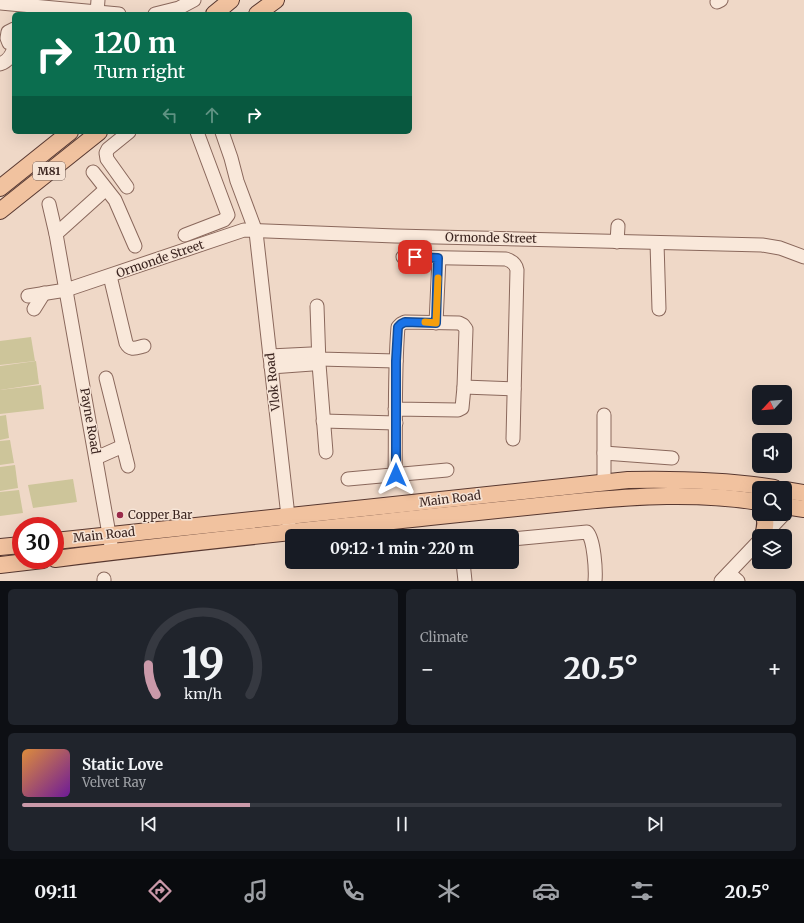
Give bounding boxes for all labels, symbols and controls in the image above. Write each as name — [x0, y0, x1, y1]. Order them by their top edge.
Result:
text: 120 m — [94, 25, 176, 61]
icon: right — [28, 28, 80, 80]
text: Turn right — [94, 60, 185, 83]
icon: left — [159, 104, 181, 126]
icon: ahead — [201, 104, 223, 126]
icon: right — [243, 104, 265, 126]
road number: M81 — [33, 162, 65, 180]
street label: Ormonde Street — [445, 229, 537, 246]
street label: Ormonde Street — [114, 236, 206, 281]
pin — [398, 240, 432, 274]
icon: arrive — [404, 246, 426, 268]
street label: Vlok Road — [262, 352, 283, 413]
north arrow — [752, 385, 792, 425]
map controls — [752, 385, 792, 569]
street label: Payne Road — [77, 387, 104, 455]
button: sound — [752, 433, 792, 473]
position arrow — [375, 454, 417, 496]
button: search — [752, 481, 792, 521]
street label: Main Road — [418, 487, 482, 510]
place label: Copper Bar — [128, 507, 193, 522]
marker: Copper Bar — [115, 510, 125, 520]
speed limit sign: 30 — [12, 517, 64, 569]
street label: Main Road — [72, 524, 136, 545]
button: layers — [752, 529, 792, 569]
text: 09:12 · 1 min · 220 m — [330, 539, 474, 558]
text: Climate — [420, 629, 468, 646]
text: 19 — [182, 637, 224, 689]
text: 20.5° — [564, 649, 638, 687]
text: − — [420, 655, 435, 683]
text: + — [767, 655, 782, 683]
text: km/h — [184, 685, 222, 703]
text: Static Love — [82, 755, 163, 774]
text: Velvet Ray — [82, 774, 146, 791]
icon: previous — [138, 813, 160, 835]
icon: pause — [391, 813, 413, 835]
icon: next — [644, 813, 666, 835]
icon: directions — [146, 877, 174, 905]
icon: music — [242, 877, 270, 905]
icon: phone — [339, 877, 367, 905]
icon: climate — [435, 877, 463, 905]
icon: car — [532, 877, 560, 905]
icon: filters — [628, 877, 656, 905]
text: 09:11 — [34, 880, 77, 903]
text: 20.5° — [725, 880, 770, 903]

